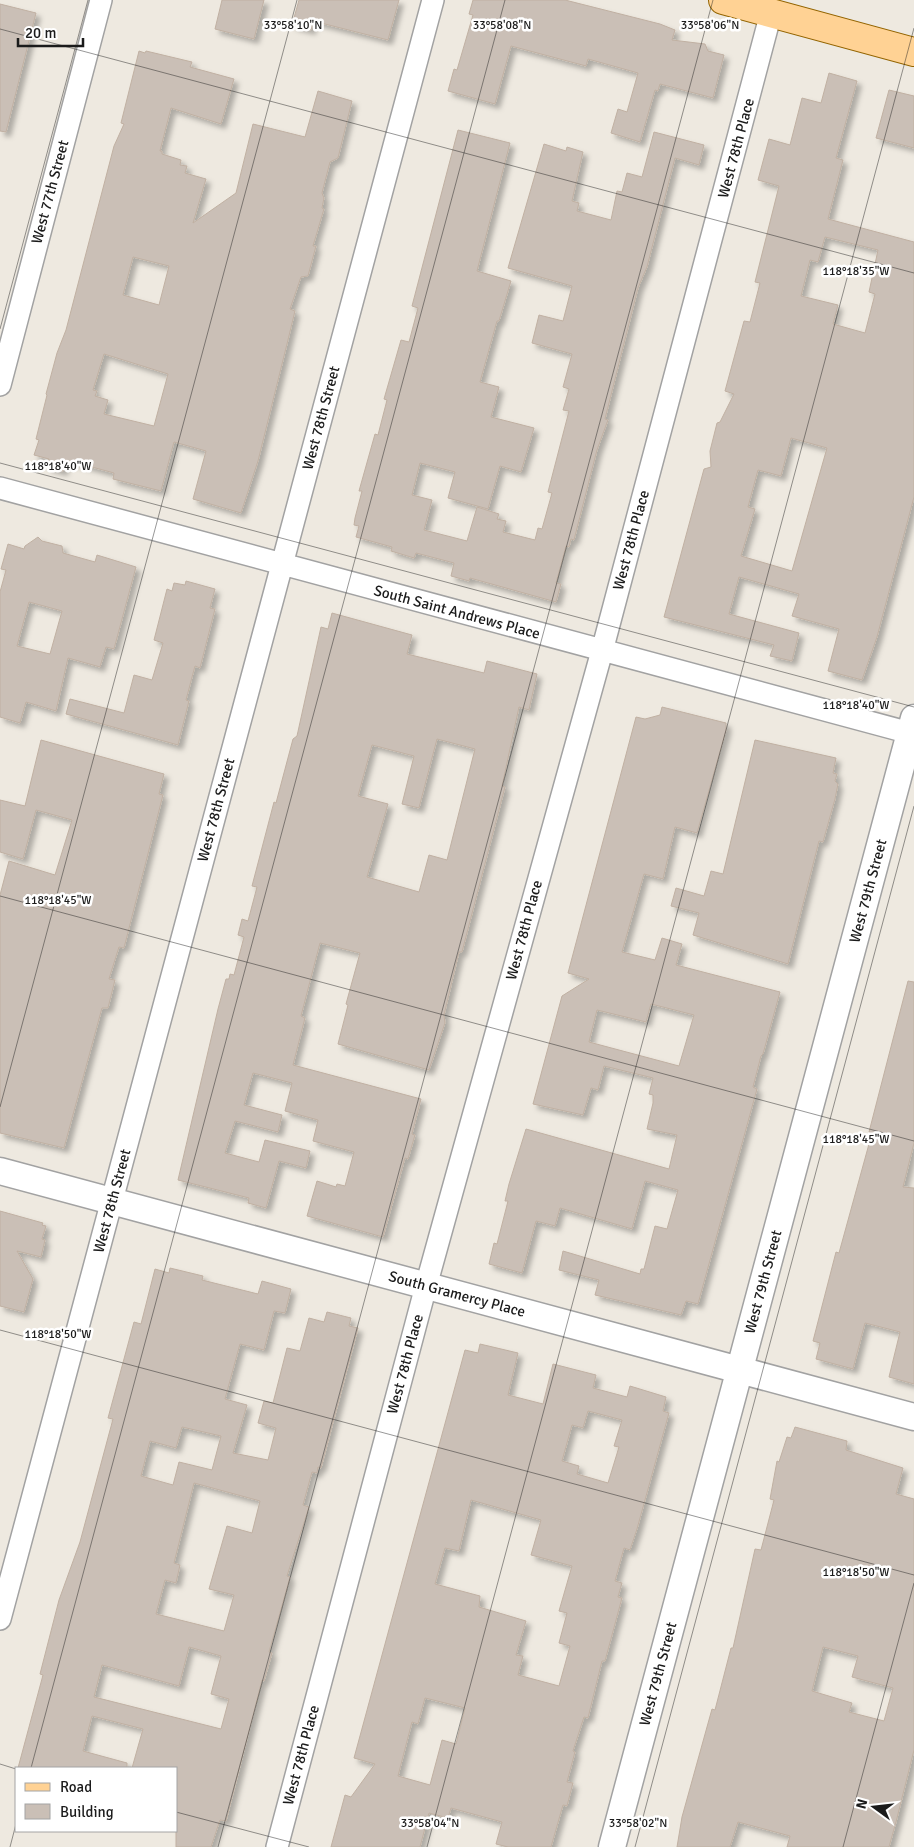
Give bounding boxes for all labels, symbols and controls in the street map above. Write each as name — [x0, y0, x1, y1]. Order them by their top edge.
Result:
scale bar — [18, 15, 82, 47]
text: 33°58'10"N — [264, 18, 322, 33]
text: 33°58'08"N — [473, 18, 531, 33]
text: 33°58'06"N — [681, 18, 739, 33]
text: 20 m — [25, 24, 56, 42]
street label: West 78th Place — [714, 96, 758, 200]
street label: West 77th Street — [27, 138, 73, 246]
text: 118°18'35"W — [822, 264, 890, 279]
street label: West 78th Street — [298, 364, 344, 472]
text: 118°18'40"W — [24, 459, 92, 474]
street label: West 78th Place — [609, 488, 653, 592]
street label: South Saint Andrews Place — [372, 581, 542, 643]
text: 118°18'40"W — [822, 698, 890, 713]
street label: West 78th Street — [193, 756, 239, 864]
street label: West 79th Street — [845, 837, 891, 945]
street label: West 78th Place — [502, 878, 546, 982]
text: 118°18'45"W — [24, 893, 92, 908]
text: 118°18'45"W — [822, 1132, 890, 1147]
street label: West 78th Street — [89, 1147, 135, 1255]
street label: West 79th Street — [740, 1228, 786, 1336]
street label: South Gramercy Place — [387, 1267, 527, 1321]
street label: West 78th Place — [383, 1312, 427, 1416]
text: 118°18'50"W — [24, 1327, 92, 1342]
text: 118°18'50"W — [822, 1565, 890, 1580]
street label: West 79th Street — [635, 1620, 681, 1728]
street label: West 78th Place — [279, 1703, 323, 1807]
legend — [15, 1767, 178, 1832]
text: Road — [60, 1778, 92, 1796]
north arrow — [849, 1782, 899, 1832]
text: N — [852, 1797, 871, 1811]
text: Building — [60, 1803, 114, 1821]
text: 33°58'04"N — [401, 1816, 459, 1831]
text: 33°58'02"N — [609, 1816, 667, 1831]

